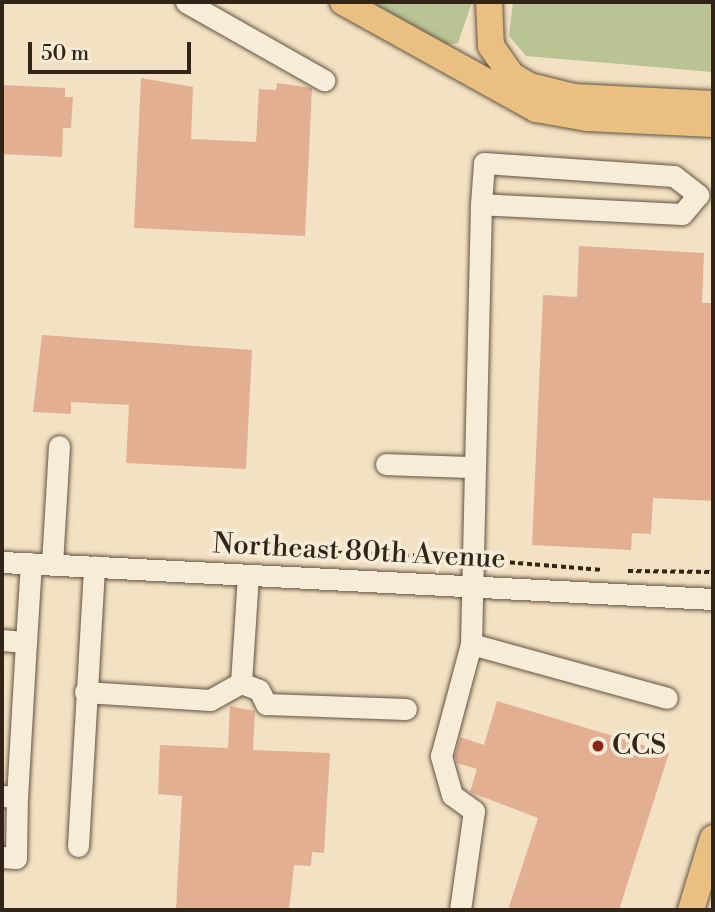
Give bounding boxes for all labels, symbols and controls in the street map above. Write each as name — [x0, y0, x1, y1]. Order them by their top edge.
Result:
scale bar — [32, 28, 194, 72]
text: 50 m — [41, 41, 89, 67]
street label: Northeast 80th Avenue — [212, 528, 506, 576]
place label: CCS — [612, 729, 666, 763]
marker: CCS — [590, 738, 606, 754]

